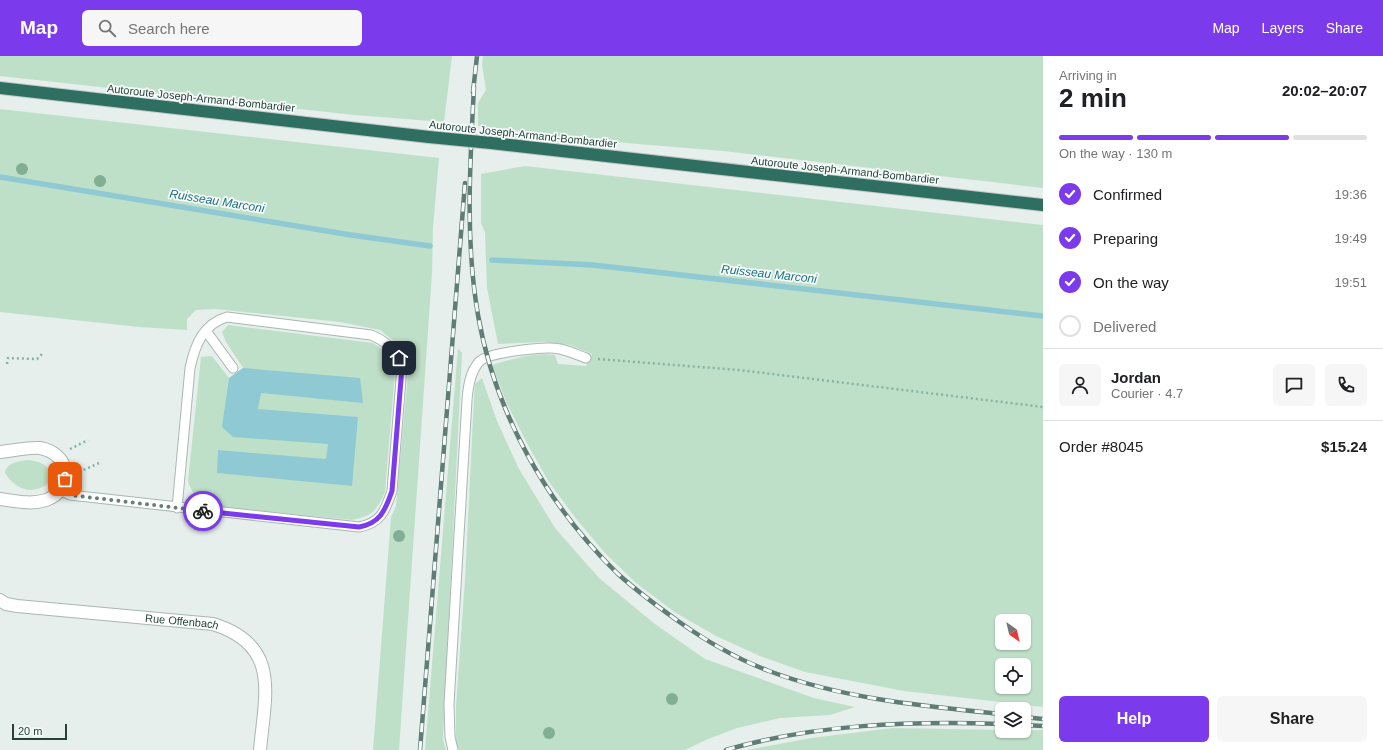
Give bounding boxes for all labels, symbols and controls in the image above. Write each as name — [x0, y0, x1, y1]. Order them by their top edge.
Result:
search box — [82, 10, 362, 46]
text: Map — [20, 17, 58, 38]
icon: search — [96, 17, 118, 39]
text: Search here — [128, 20, 210, 37]
text: Map — [1212, 20, 1240, 36]
text: Layers — [1262, 20, 1304, 36]
text: Share — [1326, 20, 1363, 36]
text: Arriving in — [1059, 68, 1117, 83]
street label: Autoroute Joseph-Armand-Bombardier — [106, 82, 296, 114]
text: 20:02–20:07 — [1282, 82, 1367, 99]
text: 2 min — [1059, 83, 1127, 113]
street label: Autoroute Joseph-Armand-Bombardier — [428, 118, 618, 150]
text: On the way · 130 m — [1059, 146, 1172, 161]
street label: Autoroute Joseph-Armand-Bombardier — [750, 154, 940, 186]
icon: check — [1059, 183, 1081, 205]
text: Confirmed — [1093, 186, 1162, 203]
water label: Ruisseau Marconi — [168, 187, 266, 215]
text: 19:36 — [1334, 187, 1367, 202]
icon: check — [1059, 227, 1081, 249]
text: Preparing — [1093, 230, 1158, 247]
text: 19:49 — [1334, 231, 1367, 246]
water label: Ruisseau Marconi — [721, 262, 818, 286]
icon: check — [1059, 271, 1081, 293]
text: On the way — [1093, 274, 1169, 291]
text: 19:51 — [1334, 275, 1367, 290]
text: Delivered — [1093, 318, 1156, 335]
pin — [382, 341, 416, 375]
icon: home — [388, 347, 410, 369]
button: person — [1059, 364, 1101, 406]
button: chat — [1273, 364, 1315, 406]
button: phone — [1325, 364, 1367, 406]
text: Jordan — [1111, 369, 1161, 386]
text: Courier · 4.7 — [1111, 386, 1183, 401]
text: Order #8045 — [1059, 438, 1143, 455]
text: $15.24 — [1321, 438, 1367, 455]
pin — [48, 462, 82, 496]
icon: bag — [54, 468, 76, 490]
courier — [183, 491, 223, 531]
icon: bike — [192, 500, 214, 522]
street label: Rue Offenbach — [145, 612, 220, 632]
north arrow — [995, 614, 1031, 650]
map controls — [995, 614, 1031, 738]
button: locate — [995, 658, 1031, 694]
button: Help — [1059, 696, 1209, 742]
button: Share — [1217, 696, 1367, 742]
button: layers — [995, 702, 1031, 738]
scale bar — [12, 722, 67, 741]
text: 20 m — [18, 725, 42, 737]

